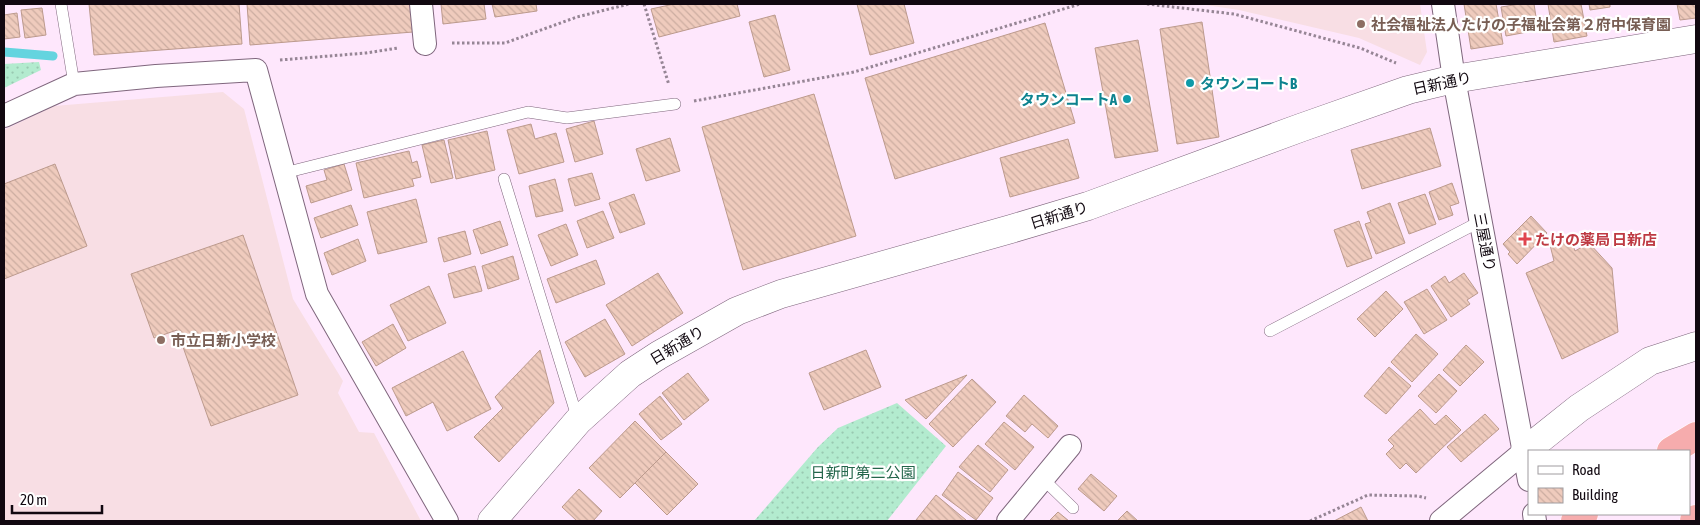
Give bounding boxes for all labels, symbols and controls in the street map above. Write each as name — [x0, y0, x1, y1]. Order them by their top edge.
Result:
place label: 社会福祉法人たけの子福祉会第２府中保育園 — [1371, 16, 1671, 33]
marker: 社会福祉法人たけの子福祉会第２府中保育園 — [1355, 18, 1367, 30]
street label: 日新通り — [1411, 68, 1473, 98]
place label: タウンコートB — [1200, 75, 1298, 92]
marker: タウンコートB — [1184, 77, 1196, 89]
place label: タウンコートA — [1020, 91, 1118, 108]
marker: タウンコートA — [1121, 93, 1133, 105]
street label: 日新通り — [1028, 198, 1090, 232]
street label: 三屋通り — [1471, 211, 1499, 273]
place label: たけの薬局 日新店 — [1535, 231, 1657, 248]
marker: たけの薬局 日新店 — [1519, 233, 1531, 245]
street label: 日新通り — [647, 322, 707, 368]
place label: 市立日新小学校 — [171, 332, 276, 349]
marker: 市立日新小学校 — [155, 334, 167, 346]
legend — [1528, 450, 1690, 515]
text: Road — [1572, 461, 1601, 478]
park label: 日新町第二公園 — [810, 464, 916, 481]
scale bar — [12, 482, 102, 514]
text: Building — [1572, 486, 1618, 503]
text: 20 m — [20, 491, 47, 508]

